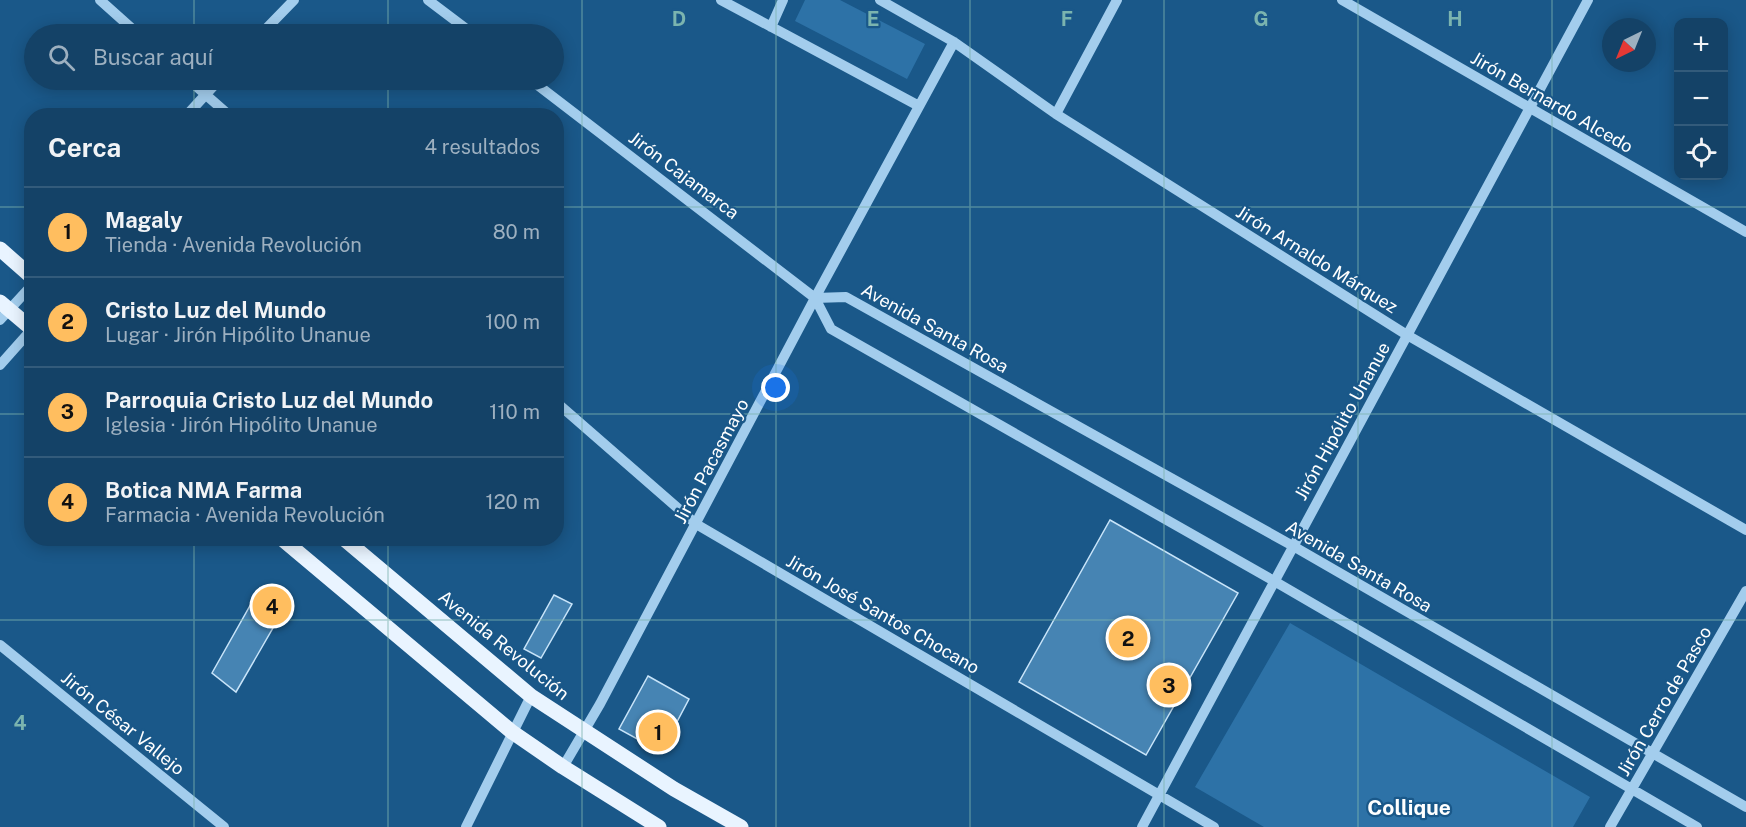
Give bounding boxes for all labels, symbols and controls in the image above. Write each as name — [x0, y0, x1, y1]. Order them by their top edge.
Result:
text: D — [672, 7, 686, 31]
text: E — [867, 7, 879, 31]
text: F — [1061, 7, 1073, 31]
text: G — [1253, 7, 1269, 31]
text: H — [1447, 7, 1463, 31]
north arrow — [1602, 18, 1656, 72]
map controls — [1674, 18, 1728, 180]
button: + — [1674, 18, 1728, 72]
search box — [24, 24, 564, 90]
icon: search — [45, 41, 78, 74]
text: Buscar aquí — [93, 44, 213, 70]
street label: Jirón Bernardo Alcedo — [1467, 47, 1637, 157]
button: − — [1674, 72, 1728, 126]
button: locate — [1674, 126, 1728, 180]
street label: Jirón Cajamarca — [625, 127, 743, 223]
text: Cerca — [48, 132, 121, 163]
text: 4 resultados — [424, 135, 540, 159]
street label: Jirón Arnaldo Márquez — [1232, 201, 1402, 317]
text: Magaly — [105, 207, 183, 233]
text: 1 — [63, 220, 72, 244]
text: 80 m — [493, 220, 540, 244]
text: Tienda · Avenida Revolución — [105, 233, 362, 257]
street label: Avenida Santa Rosa — [858, 279, 1012, 377]
text: Cristo Luz del Mundo — [105, 297, 326, 323]
text: 2 — [61, 310, 74, 334]
text: 100 m — [485, 310, 540, 334]
text: Lugar · Jirón Hipólito Unanue — [105, 323, 371, 347]
street label: Jirón Hipólito Unanue — [1290, 338, 1394, 504]
your location — [761, 373, 790, 402]
text: Parroquia Cristo Luz del Mundo — [105, 387, 433, 413]
street label: Jirón Pacasmayo — [669, 395, 753, 527]
text: 3 — [61, 400, 74, 424]
text: 110 m — [489, 400, 540, 424]
text: Iglesia · Jirón Hipólito Unanue — [105, 413, 377, 437]
text: Botica NMA Farma — [105, 477, 302, 503]
text: 4 — [61, 490, 74, 514]
text: 120 m — [486, 490, 540, 514]
text: Farmacia · Avenida Revolución — [105, 503, 385, 527]
street label: Avenida Santa Rosa — [1282, 516, 1436, 616]
street label: Jirón José Santos Chocano — [783, 550, 983, 678]
pin: 4 — [252, 584, 292, 628]
street label: Avenida Revolución — [434, 586, 574, 704]
pin: 2 — [1108, 616, 1148, 660]
street label: Jirón Cerro de Pasco — [1613, 622, 1715, 780]
pin: 3 — [1150, 662, 1188, 708]
street label: Jirón César Vallejo — [57, 667, 189, 779]
pin: 1 — [638, 710, 678, 754]
text: 4 — [13, 711, 27, 735]
district label: Collique — [1367, 795, 1451, 820]

